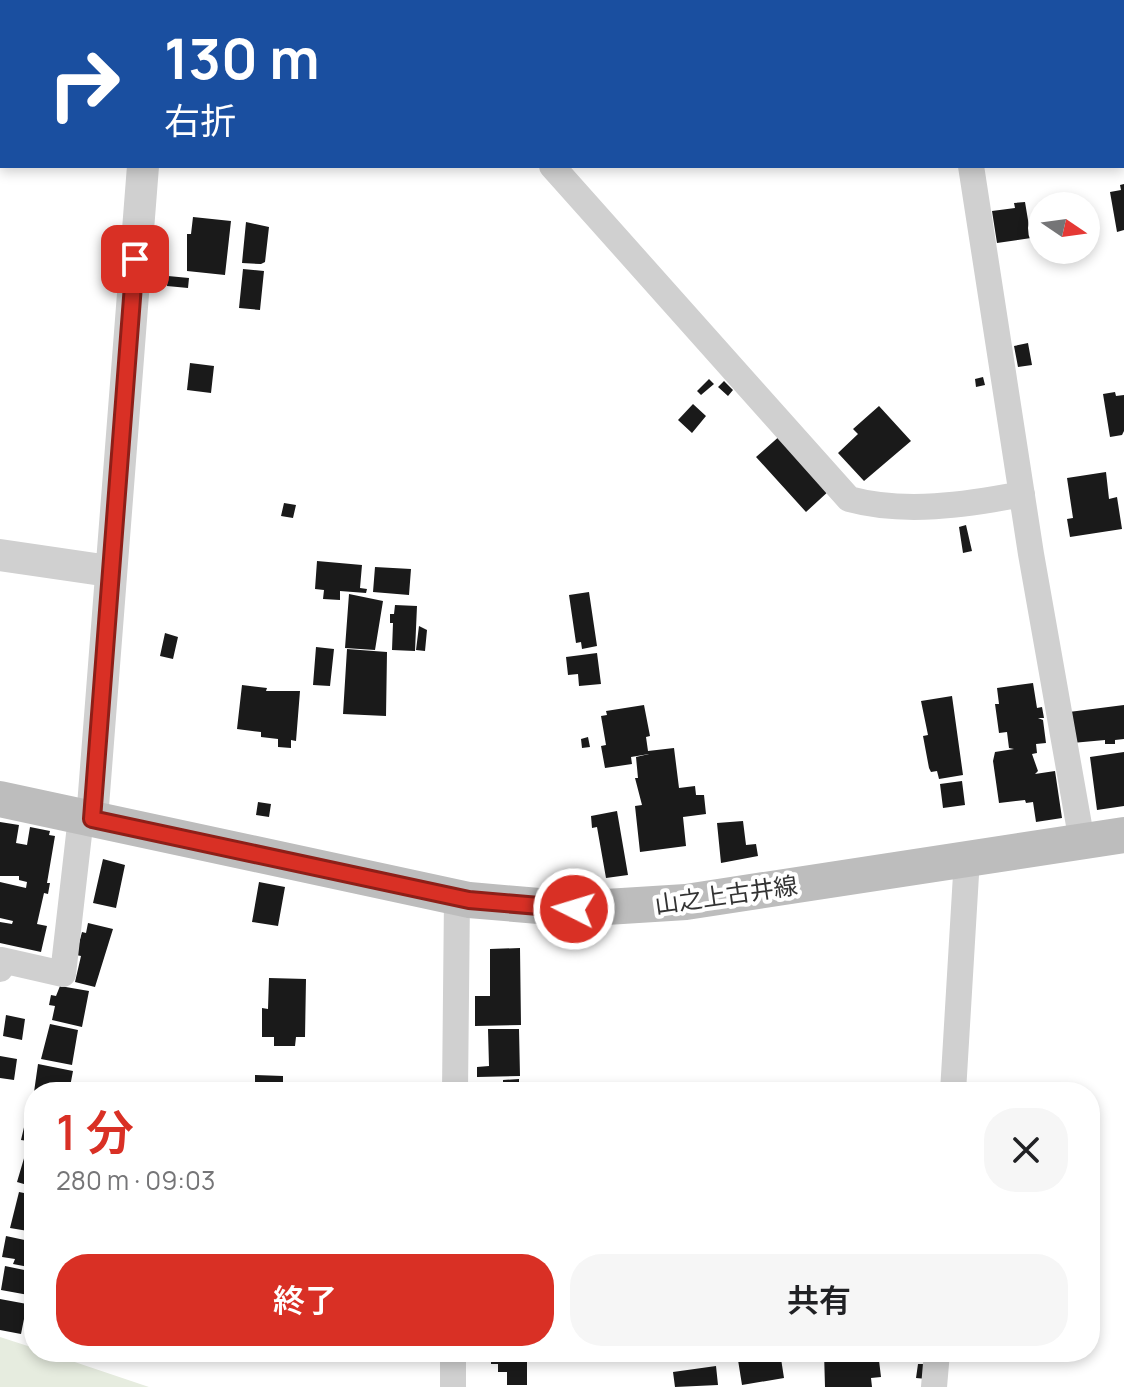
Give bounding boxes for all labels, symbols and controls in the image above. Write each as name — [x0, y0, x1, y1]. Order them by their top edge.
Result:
text: 130 m — [164, 19, 320, 96]
icon: right — [32, 32, 136, 136]
text: 右折 — [164, 96, 236, 145]
north arrow — [1028, 192, 1100, 264]
map controls — [1028, 192, 1100, 264]
pin — [101, 225, 169, 293]
icon: arrive — [113, 237, 157, 281]
position arrow — [532, 867, 616, 951]
street label: 山之上古井線 — [652, 868, 800, 920]
text: 1 分 — [56, 1099, 134, 1164]
button: close — [984, 1108, 1068, 1192]
text: 280 m · 09:03 — [56, 1162, 215, 1198]
button: 終了 — [56, 1254, 554, 1346]
button: 共有 — [570, 1254, 1068, 1346]

